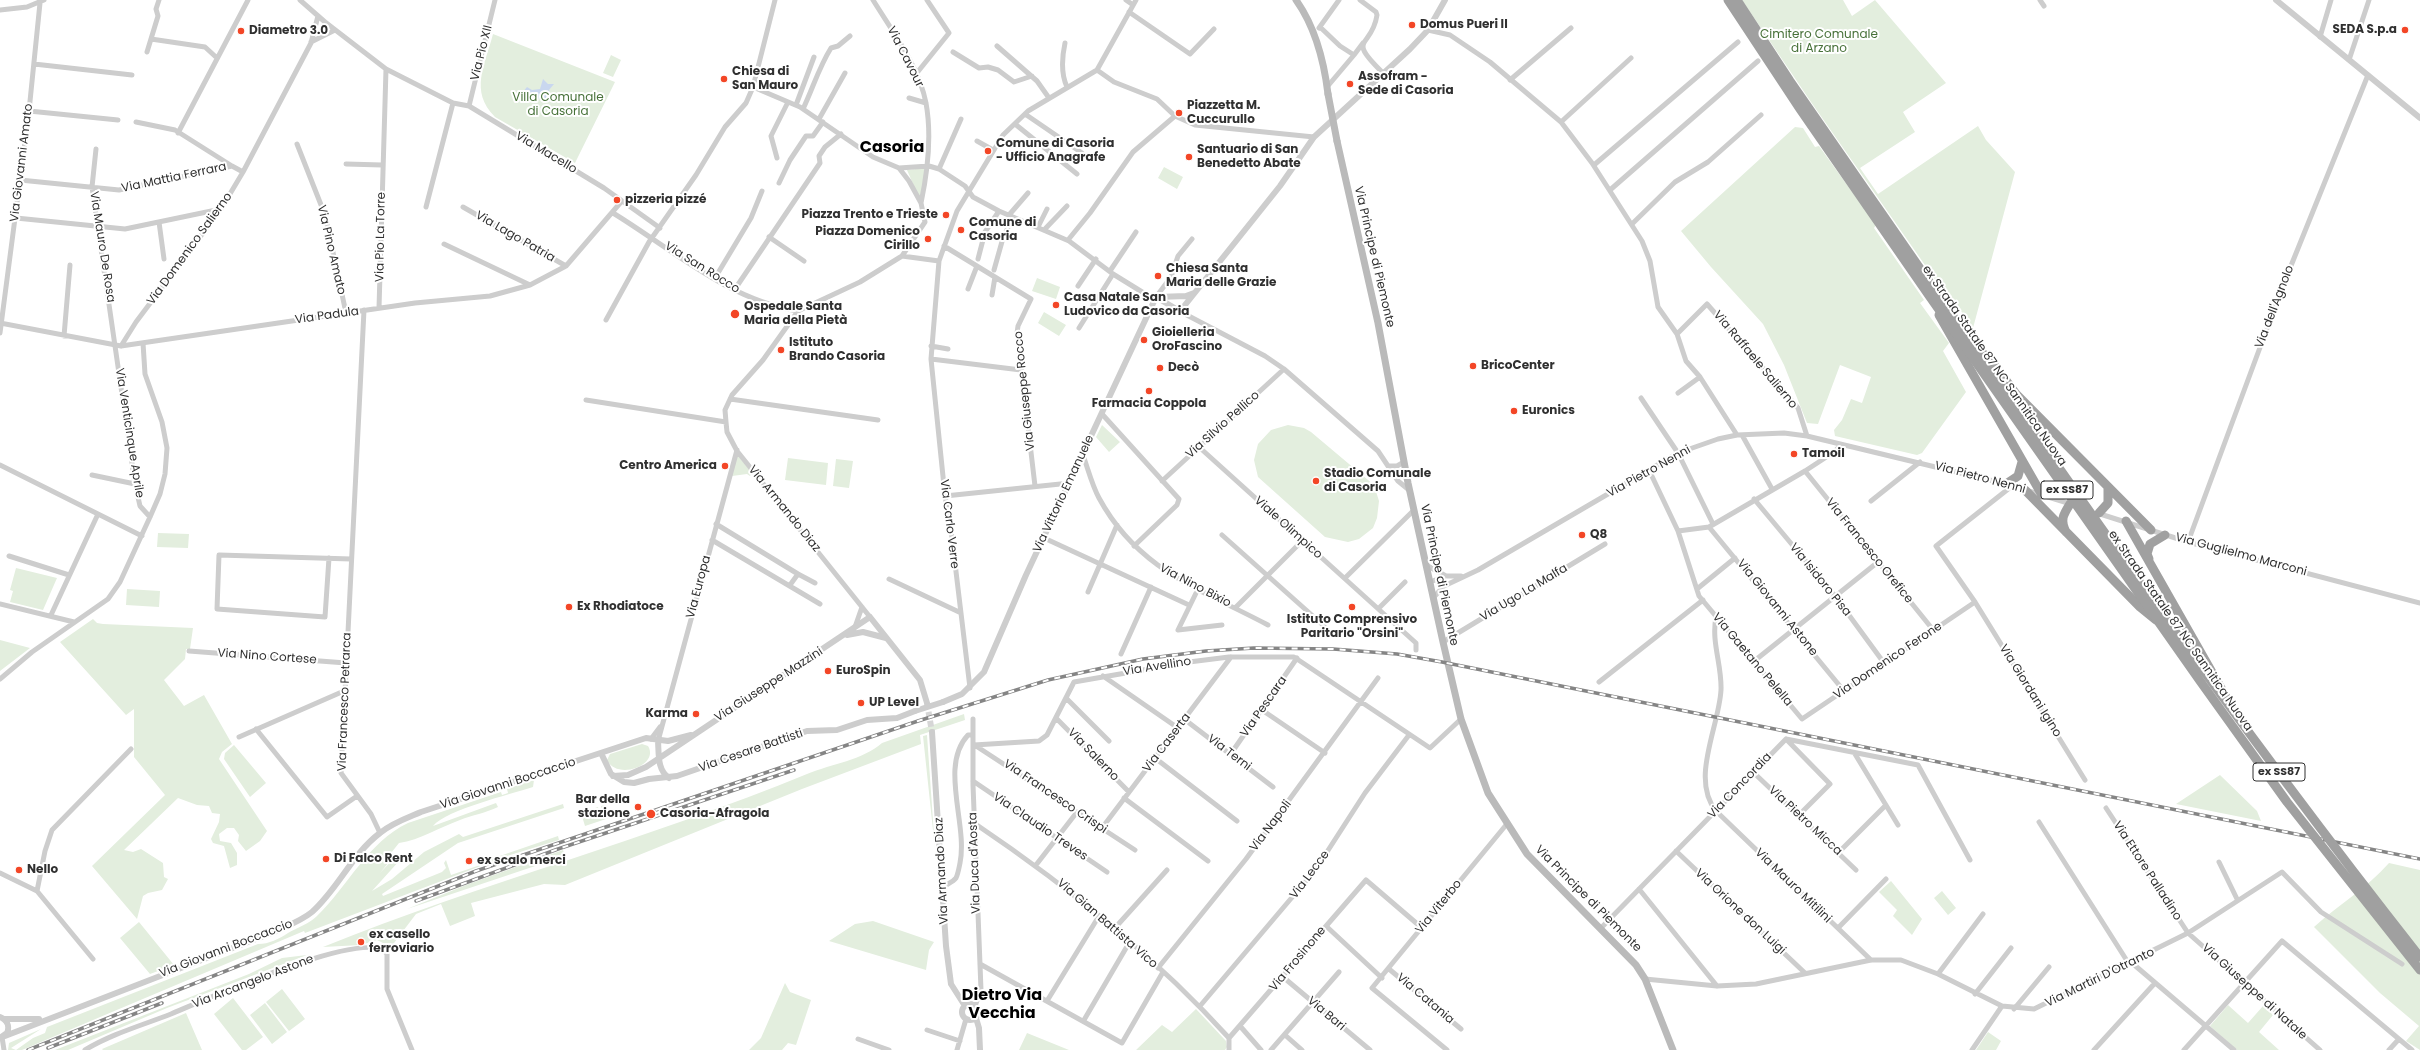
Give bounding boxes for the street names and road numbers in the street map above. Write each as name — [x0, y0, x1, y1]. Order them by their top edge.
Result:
street label: Via Pio XII — [468, 24, 496, 82]
street label: Via Cavour — [884, 24, 926, 90]
street label: Via Giovanni Amato — [8, 103, 36, 223]
street label: Via Macello — [513, 129, 579, 177]
street label: Via Mattia Ferrara — [120, 160, 228, 196]
street label: Via Principe di Piemonte — [1351, 185, 1397, 329]
street label: Via Mauro De Rosa — [86, 190, 118, 304]
street label: Via Domenico Salierno — [144, 190, 236, 308]
street label: Via Pio La Torre — [373, 192, 389, 282]
street label: Via Pino Amato — [314, 204, 348, 296]
street label: Via Lago Patria — [473, 208, 557, 266]
street label: Via San Rocco — [662, 239, 742, 297]
street label: ex Strada Statale 87 NC Sannitica Nuova — [1919, 263, 2069, 469]
street label: Via dell'Agnolo — [2253, 263, 2297, 351]
street label: Via Padula — [294, 304, 360, 328]
street label: Via Raffaele Salierno — [1710, 308, 1800, 412]
street label: Via Giuseppe Rocco — [1012, 331, 1038, 451]
street label: Via Venticinque Aprile — [112, 367, 146, 499]
street label: Via Silvio Pellico — [1183, 388, 1263, 462]
street label: Via Vittorio Emanuele — [1030, 433, 1098, 555]
street label: Via Pietro Nenni — [1605, 443, 1693, 501]
street label: Via Pietro Nenni — [1933, 459, 2027, 497]
street label: Via Armando Diaz — [745, 463, 823, 555]
street label: Via Carlo Verre — [936, 478, 962, 570]
road number: ex SS87 — [2041, 481, 2093, 499]
street label: Viale Olimpico — [1251, 494, 1325, 562]
street label: Via Francesco Orefice — [1822, 496, 1916, 606]
street label: Via Principe di Piemonte — [1417, 503, 1461, 647]
street label: ex Strada Statale 87 NC Sannitica Nuova — [2105, 528, 2255, 734]
street label: Via Guglielmo Marconi — [2174, 531, 2308, 579]
street label: Via Isidoro Pisa — [1786, 541, 1854, 619]
street label: Via Europa — [684, 554, 714, 620]
street label: Via Giovanni Astone — [1734, 557, 1820, 659]
street label: Via Nino Bixio — [1157, 561, 1233, 611]
street label: Via Ugo La Malfa — [1478, 561, 1570, 625]
street label: Via Gaetano Pelella — [1709, 611, 1795, 709]
street label: Via Domenico Ferone — [1831, 619, 1945, 703]
street label: Via Francesco Petrarca — [335, 632, 355, 772]
street label: Via Giordani Igino — [1996, 642, 2064, 740]
street label: Via Giuseppe Mazzini — [712, 645, 826, 725]
street label: Via Nino Cortese — [217, 646, 317, 668]
street label: Via Avellino — [1122, 655, 1192, 679]
street label: Via Pescara — [1238, 674, 1290, 740]
street label: Via Caserta — [1140, 711, 1194, 775]
street label: Via Cesare Battisti — [697, 726, 805, 776]
street label: Via Salerno — [1064, 726, 1122, 784]
street label: Via Terni — [1204, 732, 1254, 774]
street label: Via Concordia — [1705, 750, 1775, 822]
street label: Via Giovanni Boccaccio — [438, 755, 578, 813]
street label: Via Francesco Crispi — [1000, 757, 1110, 837]
road number: ex SS87 — [2253, 763, 2305, 781]
street label: Via Pietro Micca — [1765, 783, 1845, 859]
street label: Via Claudio Treves — [990, 790, 1090, 864]
street label: Via Napoli — [1247, 797, 1295, 855]
street label: Via Duca d'Aosta — [966, 812, 984, 914]
street label: Via Armando Diaz — [932, 817, 952, 925]
street label: Via Ettore Palladino — [2109, 819, 2185, 923]
street label: Via Principe di Piemonte — [1532, 843, 1644, 955]
street label: Via Mauro Mitilini — [1752, 846, 1834, 926]
street label: Via Lecce — [1287, 848, 1333, 902]
street label: Via Orione don Luigi — [1692, 866, 1788, 958]
street label: Via Gian Battista Vico — [1054, 876, 1160, 972]
street label: Via Viterbo — [1413, 877, 1465, 937]
street label: Via Giovanni Boccaccio — [157, 917, 295, 981]
street label: Via Frosinone — [1267, 924, 1329, 994]
street label: Via Giuseppe di Natale — [2198, 941, 2310, 1043]
street label: Via Martiri D'Otranto — [2043, 945, 2157, 1011]
street label: Via Arcangelo Astone — [190, 952, 316, 1012]
street label: Via Catania — [1393, 971, 1457, 1027]
street label: Via Bari — [1304, 994, 1348, 1034]

